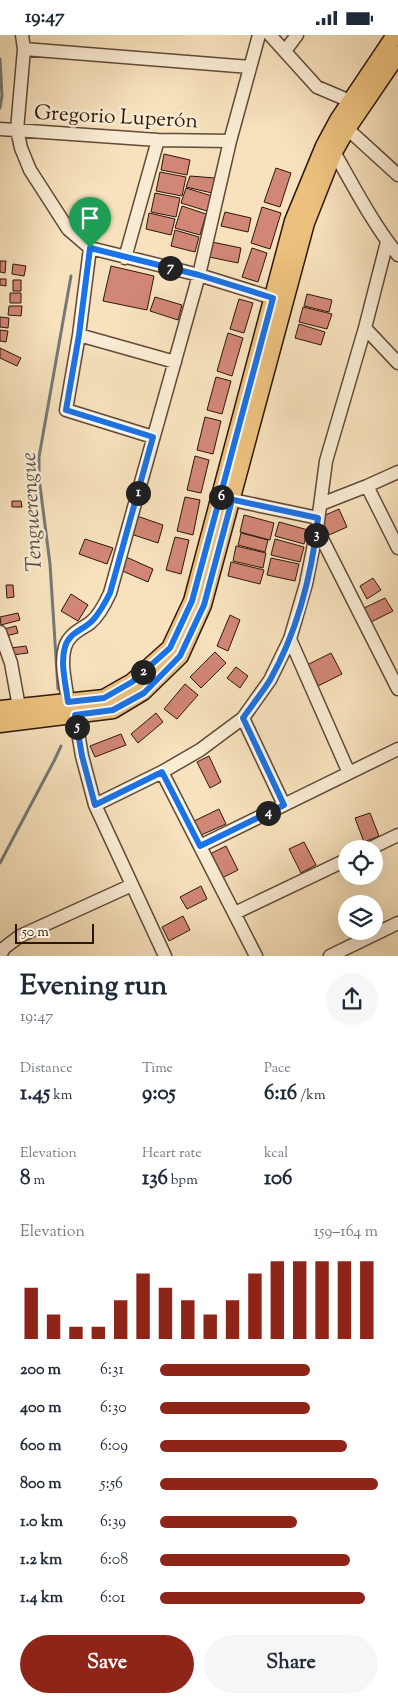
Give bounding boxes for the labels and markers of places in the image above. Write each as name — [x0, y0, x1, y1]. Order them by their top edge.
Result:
pin — [69, 197, 111, 248]
pin: 7 — [158, 255, 182, 281]
pin: 1 — [126, 481, 150, 505]
pin: 6 — [208, 485, 234, 509]
pin: 3 — [304, 523, 328, 547]
pin: 2 — [130, 659, 156, 685]
pin: 5 — [64, 715, 90, 739]
pin: 4 — [256, 801, 280, 825]

